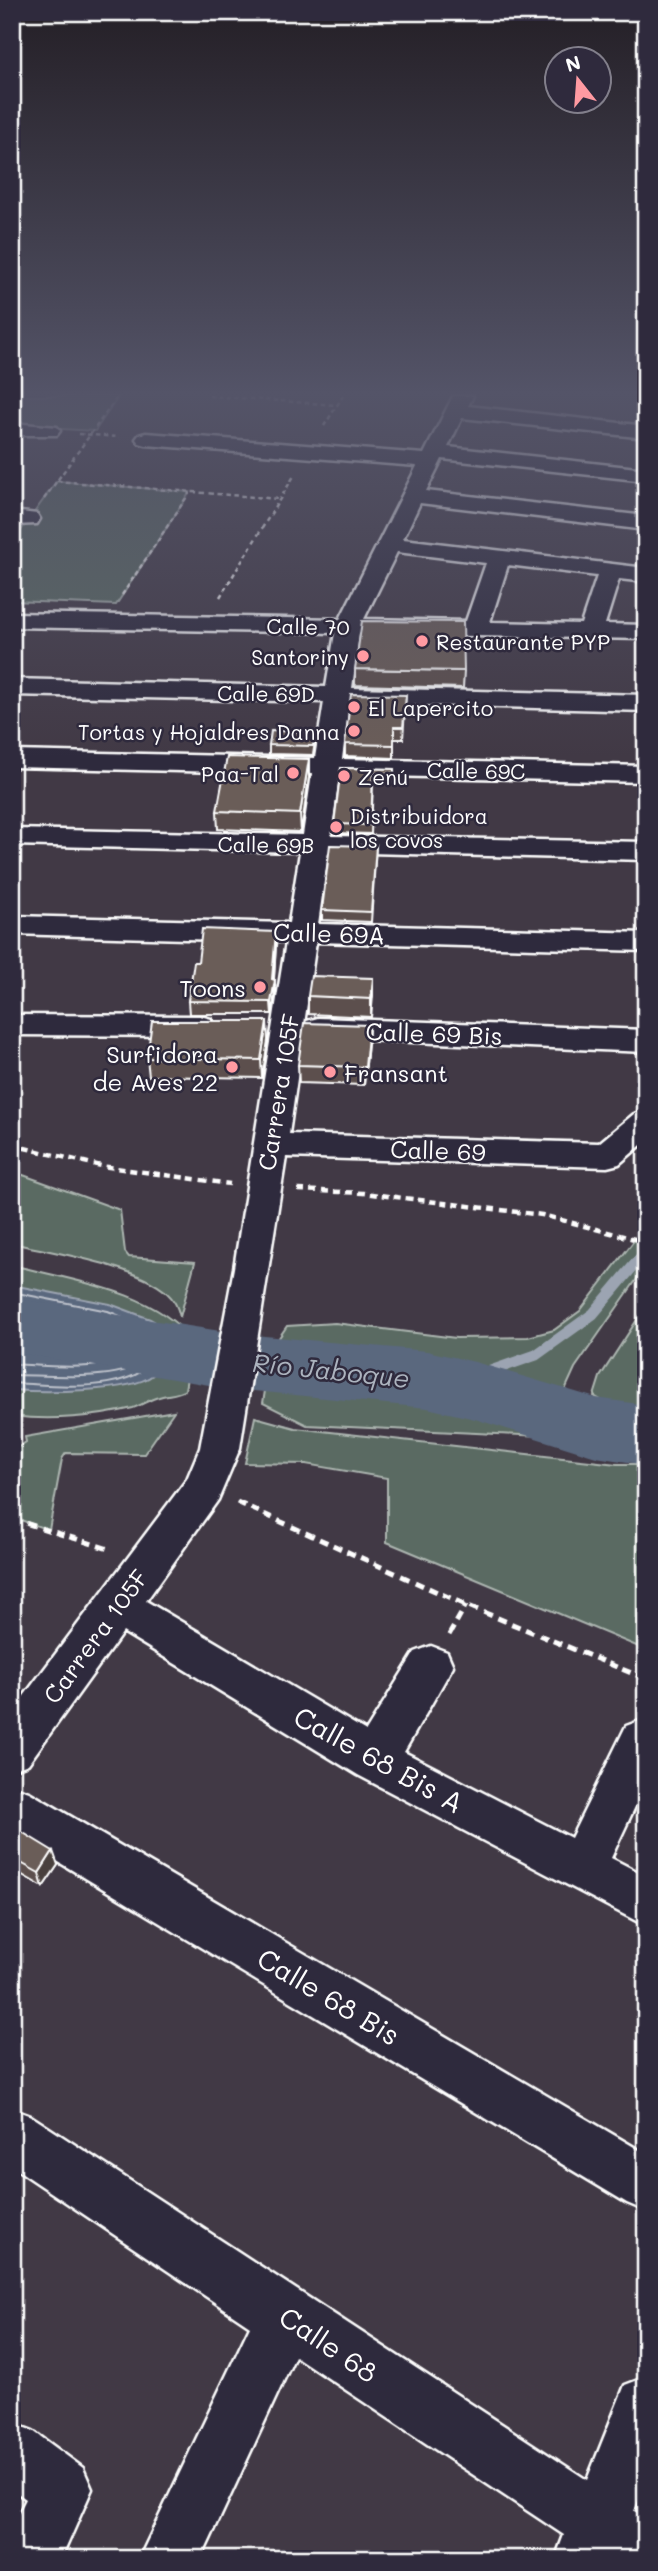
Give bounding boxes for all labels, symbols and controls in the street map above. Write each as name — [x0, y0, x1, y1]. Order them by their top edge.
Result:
north arrow — [542, 46, 612, 116]
text: N — [562, 49, 583, 77]
street label: Calle 70 — [266, 612, 350, 640]
place label: Restaurante PYP — [436, 628, 610, 655]
marker: Restaurante PYP — [414, 633, 430, 649]
place label: Santoriny — [251, 643, 349, 670]
marker: Santoriny — [355, 648, 371, 664]
street label: Calle 69D — [217, 679, 315, 707]
place label: El Lapercito — [368, 694, 493, 721]
marker: El Lapercito — [346, 699, 362, 715]
place label: Tortas y Hojaldres Danna — [78, 718, 340, 745]
marker: Tortas y Hojaldres Danna — [346, 723, 362, 739]
street label: Calle 69C — [427, 756, 525, 784]
place label: Paa-Tal — [201, 760, 279, 787]
place label: Zenú — [358, 763, 408, 790]
marker: Paa-Tal — [285, 765, 301, 781]
marker: Zenú — [336, 768, 352, 784]
place label: Distribuidora los covos — [350, 802, 488, 853]
marker: Distribuidora los covos — [328, 819, 344, 835]
street label: Calle 69B — [218, 830, 314, 858]
street label: Calle 69A — [273, 916, 385, 950]
place label: Toons — [179, 972, 246, 1003]
marker: Toons — [252, 979, 268, 995]
street label: Carrera 105F — [250, 1011, 306, 1173]
street label: Calle 69 Bis — [365, 1015, 503, 1051]
place label: Surfidora de Aves 22 — [92, 1038, 218, 1097]
place label: Fransant — [344, 1057, 448, 1088]
marker: Surfidora de Aves 22 — [224, 1059, 240, 1075]
marker: Fransant — [322, 1064, 338, 1080]
street label: Calle 69 — [390, 1133, 486, 1167]
water label: Río Jaboque — [251, 1345, 411, 1395]
street label: Carrera 105F — [36, 1563, 154, 1709]
street label: Calle 68 Bis A — [288, 1698, 470, 1820]
street label: Calle 68 Bis — [251, 1939, 407, 2053]
street label: Calle 68 — [273, 2298, 385, 2390]

